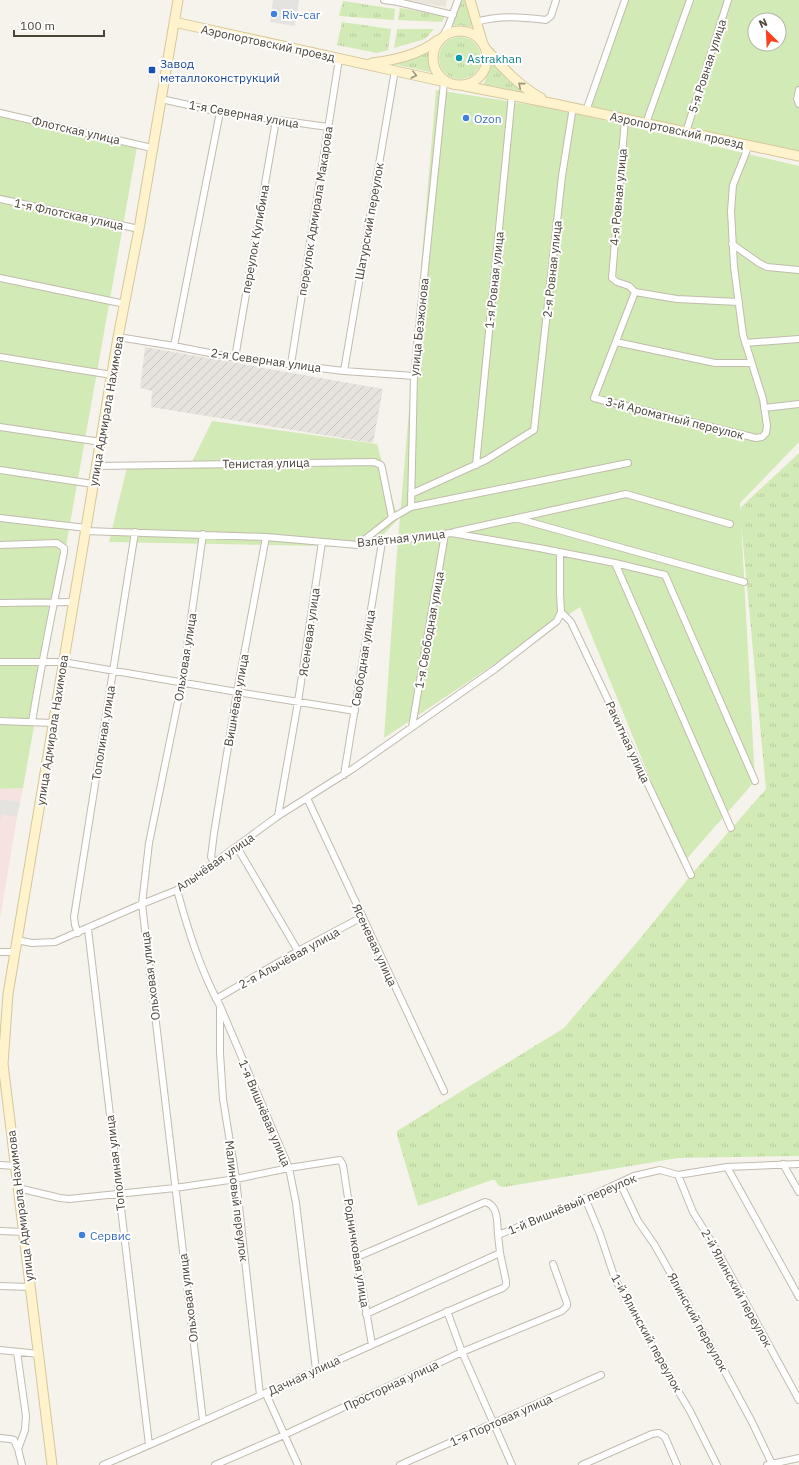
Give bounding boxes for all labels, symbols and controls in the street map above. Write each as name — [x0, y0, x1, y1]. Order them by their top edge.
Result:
place label: Riv-car — [282, 7, 321, 22]
marker: Riv-car — [269, 9, 279, 19]
scale bar — [14, 12, 104, 38]
north arrow — [747, 12, 787, 52]
text: N — [756, 15, 769, 31]
street label: 5-я Ровная улица — [685, 17, 729, 115]
text: 100 m — [20, 18, 55, 33]
street label: Аэропортовский проезд — [200, 21, 336, 65]
place label: Astrakhan — [467, 51, 522, 66]
marker: Astrakhan — [454, 53, 464, 63]
place label: Завод металлоконструкций — [160, 56, 280, 85]
marker: Завод металлоконструкций — [147, 65, 157, 75]
one-way arrow — [411, 70, 417, 78]
one-way arrow — [519, 82, 526, 89]
street label: 1-я Северная улица — [188, 97, 301, 131]
street label: Аэропортовский проезд — [609, 108, 745, 152]
place label: Ozon — [474, 111, 501, 126]
street label: Флотская улица — [30, 113, 122, 148]
marker: Ozon — [461, 113, 471, 123]
street label: переулок Адмирала Макарова — [294, 125, 336, 297]
street label: 4-я Ровная улица — [606, 147, 630, 246]
street label: Шатурский переулок — [351, 161, 387, 281]
street label: переулок Кулибина — [238, 183, 272, 295]
street label: 1-я Флотская улица — [13, 195, 126, 233]
street label: 2-я Ровная улица — [539, 219, 565, 318]
street label: 1-я Ровная улица — [481, 230, 507, 329]
street label: улица Безжонова — [406, 277, 432, 377]
street label: улица Адмирала Нахимова — [85, 334, 127, 487]
street label: 2-я Северная улица — [210, 345, 323, 375]
street label: 3-й Ароматный переулок — [604, 394, 746, 443]
street label: Тенистая улица — [222, 455, 310, 471]
street label: Взлётная улица — [356, 526, 446, 550]
street label: 1-я Свободная улица — [411, 570, 447, 690]
street label: Ясеневая улица — [295, 586, 323, 677]
street label: Свободная улица — [348, 608, 378, 707]
street label: Ольховая улица — [171, 611, 199, 702]
street label: Вишнёвая улица — [220, 652, 252, 747]
street label: улица Адмирала Нахимова — [33, 653, 71, 806]
street label: Тополиная улица — [88, 684, 118, 782]
street label: Ракитная улица — [602, 699, 654, 786]
street label: Алычёвая улица — [173, 829, 257, 895]
street label: Ясеневая улица — [349, 901, 401, 989]
street label: 2-я Алычёвая улица — [236, 924, 343, 992]
street label: Ольховая улица — [137, 930, 163, 1021]
street label: 1-я Вишнёвая улица — [236, 1057, 295, 1169]
street label: Тополиная улица — [102, 1114, 128, 1212]
street label: улица Адмирала Нахимова — [3, 1129, 37, 1282]
street label: Малиновый переулок — [222, 1140, 252, 1263]
street label: 1-й Вишнёвый переулок — [506, 1170, 639, 1238]
street label: Родничковая улица — [341, 1197, 373, 1309]
street label: 2-й Ялинский переулок — [698, 1226, 776, 1350]
place label: Сервис — [90, 1228, 131, 1243]
marker: Сервис — [77, 1230, 87, 1240]
street label: Ольховая улица — [175, 1252, 201, 1343]
street label: Ялинский переулок — [665, 1270, 731, 1374]
street label: 1-й Ялинский переулок — [608, 1271, 686, 1395]
street label: Дачная улица — [266, 1352, 343, 1398]
street label: Просторная улица — [341, 1356, 441, 1414]
street label: 1-я Портовая улица — [447, 1390, 555, 1449]

